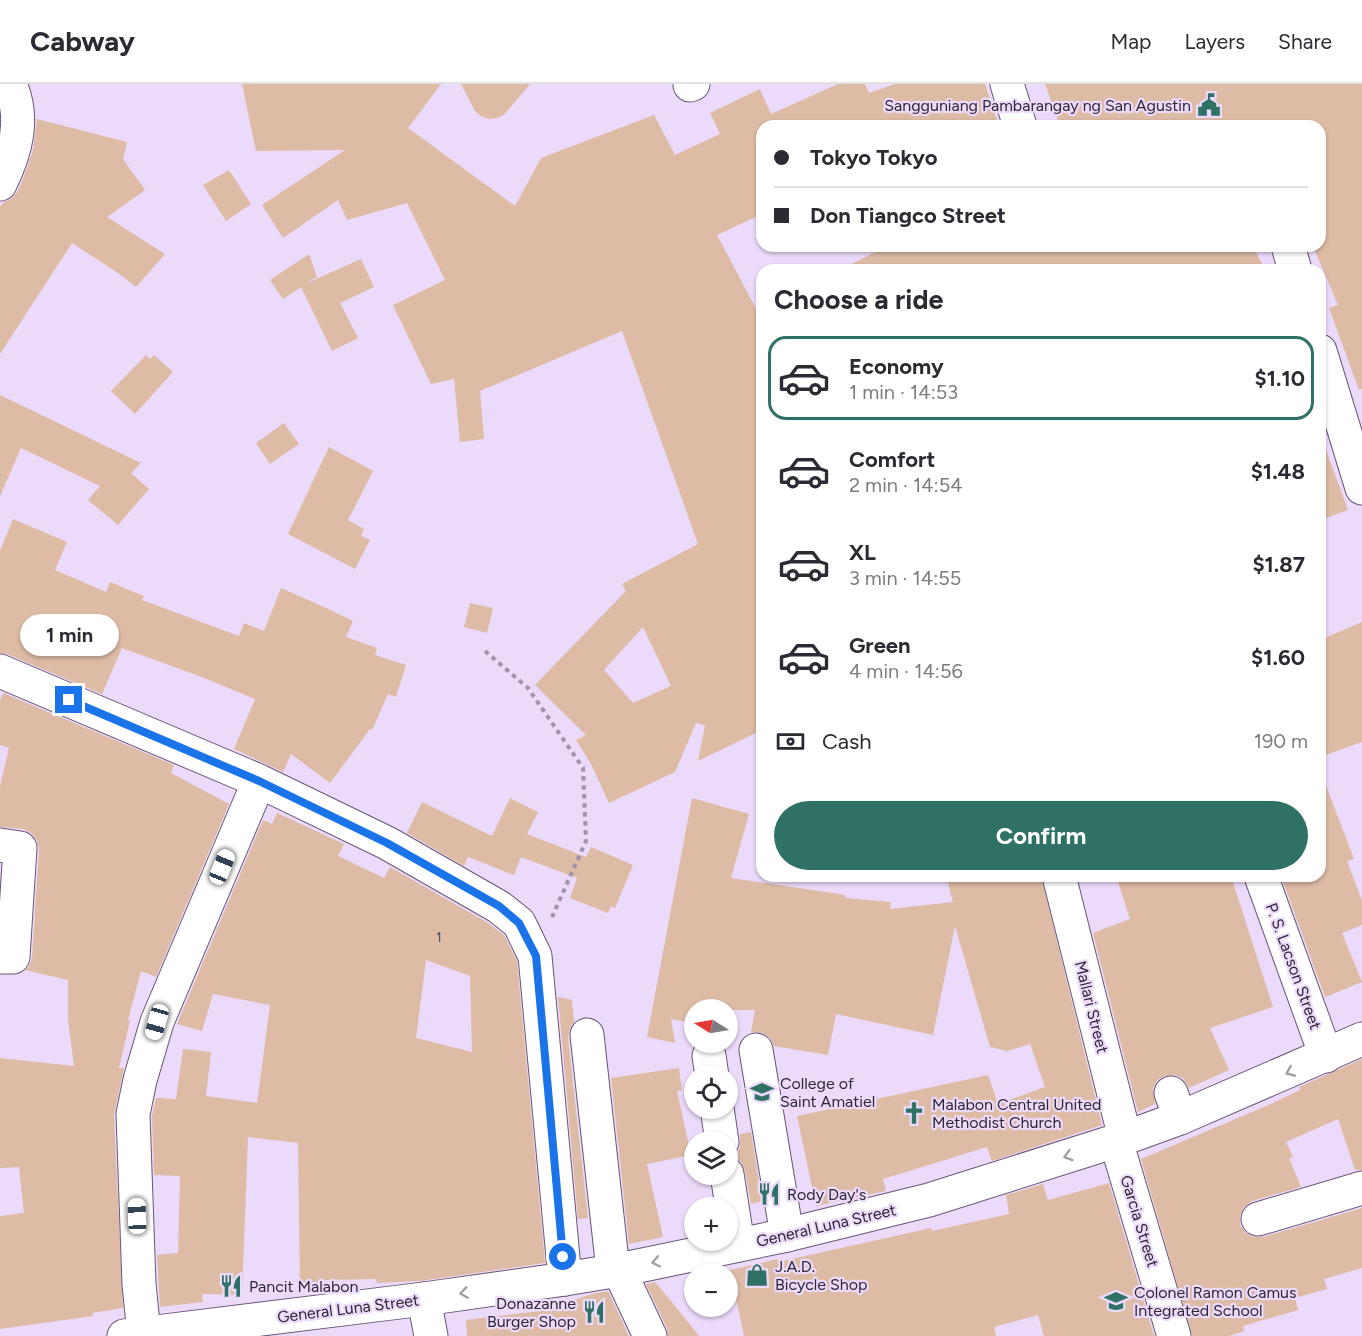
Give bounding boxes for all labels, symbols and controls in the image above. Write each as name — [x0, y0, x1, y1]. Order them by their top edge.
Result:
text: Cabway — [30, 24, 135, 58]
text: Map — [1111, 29, 1151, 54]
text: Layers — [1184, 29, 1245, 54]
text: Share — [1278, 29, 1332, 54]
public building icon: Sangguniang Pambarangay ng San Agustin — [1196, 92, 1222, 118]
place label: Sangguniang Pambarangay ng San Agustin — [884, 96, 1191, 115]
text: Tokyo Tokyo — [810, 144, 937, 171]
text: Don Tiangco Street — [810, 202, 1006, 229]
text: Choose a ride — [774, 283, 943, 316]
icon: car — [777, 351, 831, 405]
text: Economy — [849, 353, 944, 380]
text: $1.10 — [1255, 365, 1305, 392]
text: 1 min · 14:53 — [849, 380, 958, 404]
icon: car — [777, 444, 831, 498]
text: Comfort — [849, 446, 935, 473]
text: $1.48 — [1251, 458, 1305, 485]
text: 2 min · 14:54 — [849, 473, 963, 497]
icon: car — [777, 537, 831, 591]
text: XL — [849, 539, 876, 566]
text: $1.87 — [1252, 551, 1305, 578]
text: 3 min · 14:55 — [849, 566, 961, 590]
callout: 1 min — [20, 613, 118, 655]
text: 1 min — [46, 623, 93, 647]
icon: car — [777, 630, 831, 684]
text: Green — [849, 632, 911, 659]
text: $1.60 — [1251, 644, 1305, 671]
text: 4 min · 14:56 — [849, 659, 963, 683]
route end — [55, 686, 82, 713]
icon: cash — [774, 725, 807, 758]
text: Cash — [822, 728, 872, 755]
text: 190 m — [1254, 729, 1308, 753]
button: Confirm — [774, 801, 1308, 870]
car — [207, 847, 237, 887]
street label: P. S. Lacson Street — [1262, 900, 1325, 1032]
house number: 1 — [436, 929, 442, 946]
street label: Mallari Street — [1071, 959, 1112, 1055]
north arrow — [684, 999, 738, 1053]
map controls — [684, 999, 738, 1317]
car — [143, 1002, 171, 1042]
one-way arrow — [1285, 1064, 1296, 1076]
button: locate — [684, 1065, 738, 1119]
place label: College of Saint Amatiel — [780, 1074, 875, 1111]
school or university icon: College of Saint Amatiel — [749, 1079, 775, 1105]
place label: Malabon Central United Methodist Church — [932, 1095, 1101, 1132]
church icon: Malabon Central United Methodist Church — [901, 1100, 927, 1126]
button: layers — [684, 1131, 738, 1185]
one-way arrow — [1063, 1149, 1074, 1161]
street label: Garcia Street — [1117, 1173, 1162, 1269]
restaurant icon: Rody Day's — [756, 1181, 782, 1207]
place label: Rody Day's — [787, 1185, 866, 1204]
button: + — [684, 1197, 738, 1251]
car — [127, 1198, 147, 1234]
street label: General Luna Street — [754, 1200, 898, 1251]
route start — [549, 1243, 576, 1270]
one-way arrow — [651, 1255, 661, 1268]
place label: J.A.D. Bicycle Shop — [775, 1257, 868, 1294]
shop icon: J.A.D. Bicycle Shop — [744, 1262, 770, 1288]
button: − — [684, 1263, 738, 1317]
restaurant icon: Pancit Malabon — [218, 1273, 244, 1299]
place label: Pancit Malabon — [249, 1277, 359, 1296]
place label: Colonel Ramon Camus Integrated School — [1134, 1283, 1296, 1320]
one-way arrow — [459, 1287, 468, 1299]
school or university icon: Colonel Ramon Camus Integrated School — [1103, 1288, 1129, 1314]
street label: General Luna Street — [276, 1290, 420, 1327]
place label: Donazanne Burger Shop — [487, 1294, 576, 1331]
restaurant icon: Donazanne Burger Shop — [581, 1299, 607, 1325]

